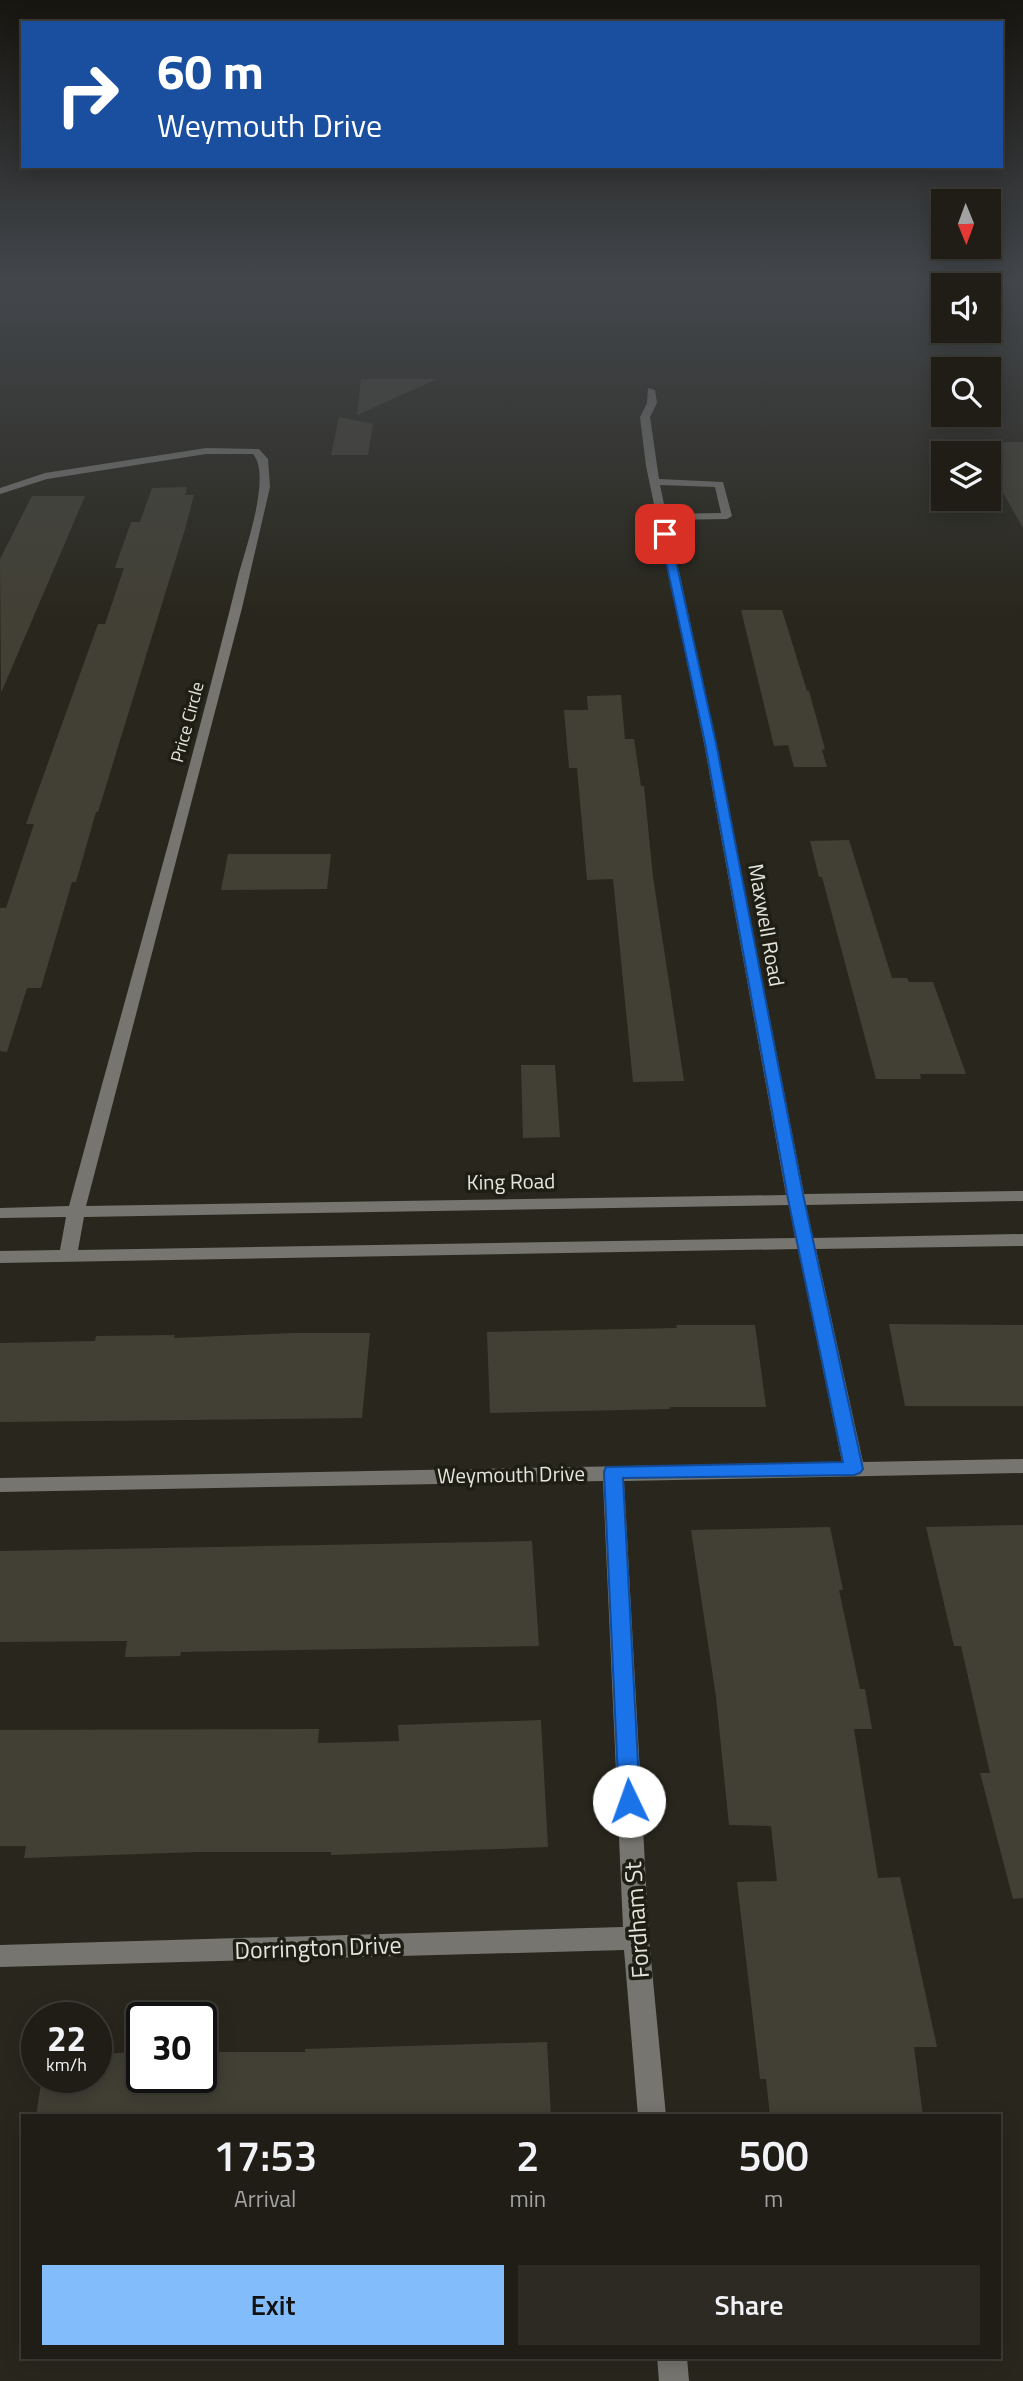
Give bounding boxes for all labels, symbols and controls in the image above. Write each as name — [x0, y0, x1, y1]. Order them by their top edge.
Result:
text: 60 m — [157, 33, 264, 108]
icon: right — [42, 49, 133, 140]
text: Weymouth Drive — [157, 101, 382, 149]
north arrow — [931, 189, 1001, 259]
map controls — [931, 189, 1001, 511]
button: sound — [931, 273, 1001, 343]
button: search — [931, 357, 1001, 427]
button: layers — [931, 441, 1001, 511]
pin — [635, 504, 695, 564]
icon: arrive — [646, 515, 684, 553]
street label: Price Circle — [163, 679, 211, 765]
street label: Maxwell Road — [740, 861, 794, 989]
street label: King Road — [466, 1164, 556, 1198]
street label: Weymouth Drive — [437, 1457, 585, 1491]
position arrow — [592, 1764, 666, 1838]
street label: Fordham St — [614, 1860, 658, 1980]
street label: Dorrington Drive — [234, 1926, 402, 1968]
speed limit sign: 30 — [126, 2002, 217, 2093]
text: 22 — [47, 2011, 86, 2065]
text: km/h — [46, 2051, 87, 2078]
text: 17:53 — [213, 2123, 317, 2187]
text: 2 — [516, 2123, 540, 2187]
text: 500 — [738, 2123, 809, 2187]
text: Arrival — [234, 2181, 296, 2216]
text: min — [509, 2181, 546, 2216]
text: m — [764, 2181, 783, 2216]
button: Exit — [42, 2265, 504, 2345]
button: Share — [518, 2265, 980, 2345]

